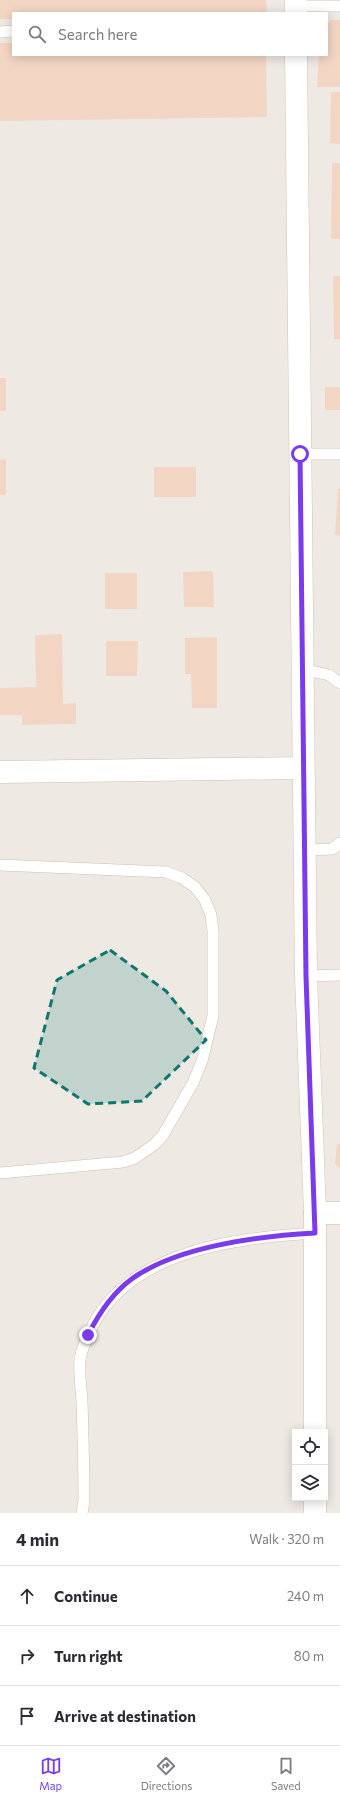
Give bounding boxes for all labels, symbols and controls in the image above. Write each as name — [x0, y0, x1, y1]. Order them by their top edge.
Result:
search box — [12, 12, 328, 56]
icon: search — [26, 23, 48, 45]
text: Search here — [58, 25, 137, 43]
route start — [291, 445, 309, 463]
route end — [79, 1326, 97, 1344]
map controls — [292, 1429, 328, 1501]
button: locate — [292, 1429, 328, 1465]
button: layers — [292, 1465, 328, 1501]
text: 4 min — [16, 1529, 59, 1550]
text: Walk · 320 m — [249, 1531, 324, 1547]
icon: ahead — [16, 1585, 38, 1607]
text: Continue — [54, 1587, 118, 1605]
text: 240 m — [287, 1588, 324, 1604]
icon: right — [16, 1645, 38, 1667]
text: Turn right — [54, 1647, 123, 1665]
text: 80 m — [294, 1648, 324, 1664]
icon: arrive — [16, 1705, 38, 1727]
text: Arrive at destination — [54, 1707, 196, 1725]
tab: Map — [39, 1755, 62, 1792]
tab: Directions — [141, 1755, 192, 1792]
tab: Saved — [271, 1755, 301, 1792]

